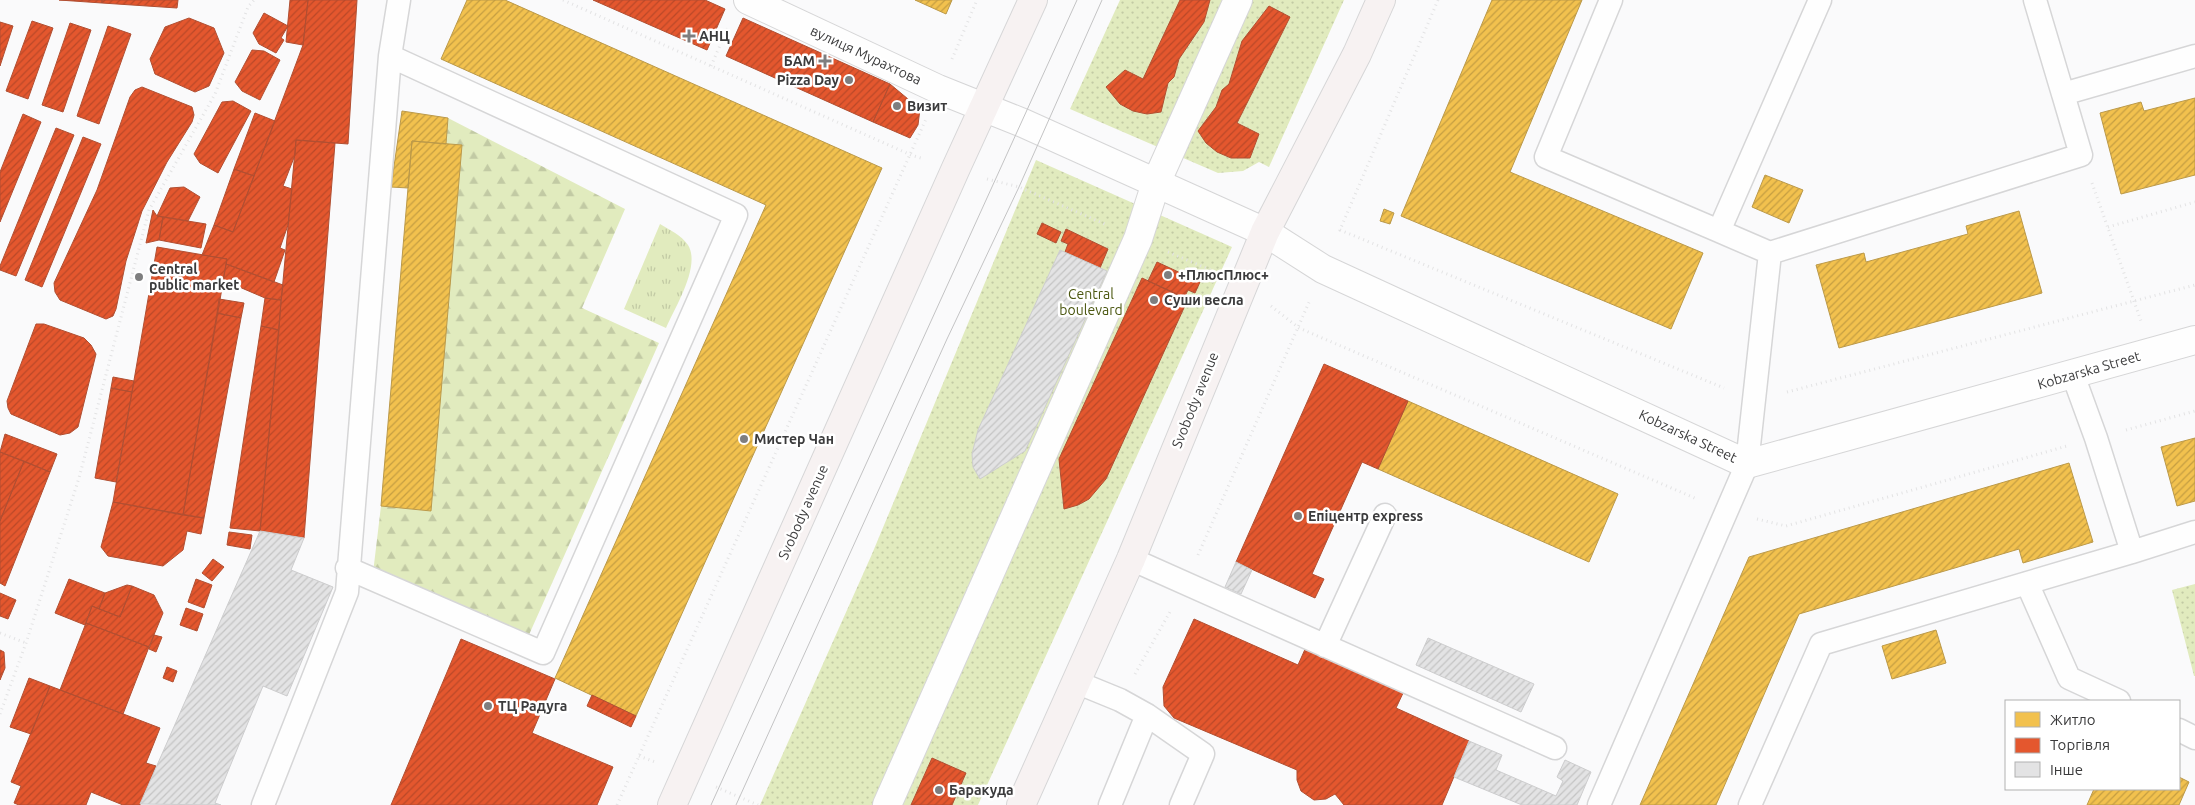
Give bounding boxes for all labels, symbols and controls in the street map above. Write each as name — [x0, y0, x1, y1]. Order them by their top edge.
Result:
street label: вулиця Мурахтова — [808, 22, 924, 88]
place label: АНЦ — [699, 28, 730, 44]
marker: АНЦ — [683, 30, 695, 42]
place label: БАМ — [784, 53, 815, 69]
marker: БАМ — [819, 55, 831, 67]
place label: Pizza Day — [777, 72, 840, 88]
marker: Pizza Day — [843, 74, 855, 86]
place label: Визит — [907, 98, 947, 114]
marker: Визит — [891, 100, 903, 112]
place label: Central public market — [149, 261, 239, 293]
place label: +ПлюсПлюс+ — [1178, 267, 1269, 283]
marker: +ПлюсПлюс+ — [1162, 269, 1174, 281]
marker: Central public market — [133, 271, 145, 283]
park label: Central boulevard — [1059, 286, 1123, 318]
place label: Суши весла — [1164, 292, 1244, 308]
marker: Суши весла — [1148, 294, 1160, 306]
street label: Kobzarska Street — [2036, 348, 2143, 392]
street label: Svobody avenue — [1168, 350, 1222, 450]
street label: Kobzarska Street — [1637, 406, 1740, 466]
place label: Мистер Чан — [754, 431, 834, 447]
marker: Мистер Чан — [738, 433, 750, 445]
street label: Svobody avenue — [775, 462, 831, 562]
place label: Епіцентр express — [1308, 508, 1424, 524]
marker: Епіцентр express — [1292, 510, 1304, 522]
place label: ТЦ Радуга — [498, 698, 567, 714]
marker: ТЦ Радуга — [482, 700, 494, 712]
legend — [2005, 700, 2180, 790]
text: Житло — [2050, 711, 2096, 728]
text: Торгівля — [2050, 736, 2110, 753]
text: Інше — [2050, 761, 2083, 778]
place label: Баракуда — [949, 782, 1014, 798]
marker: Баракуда — [933, 784, 945, 796]

